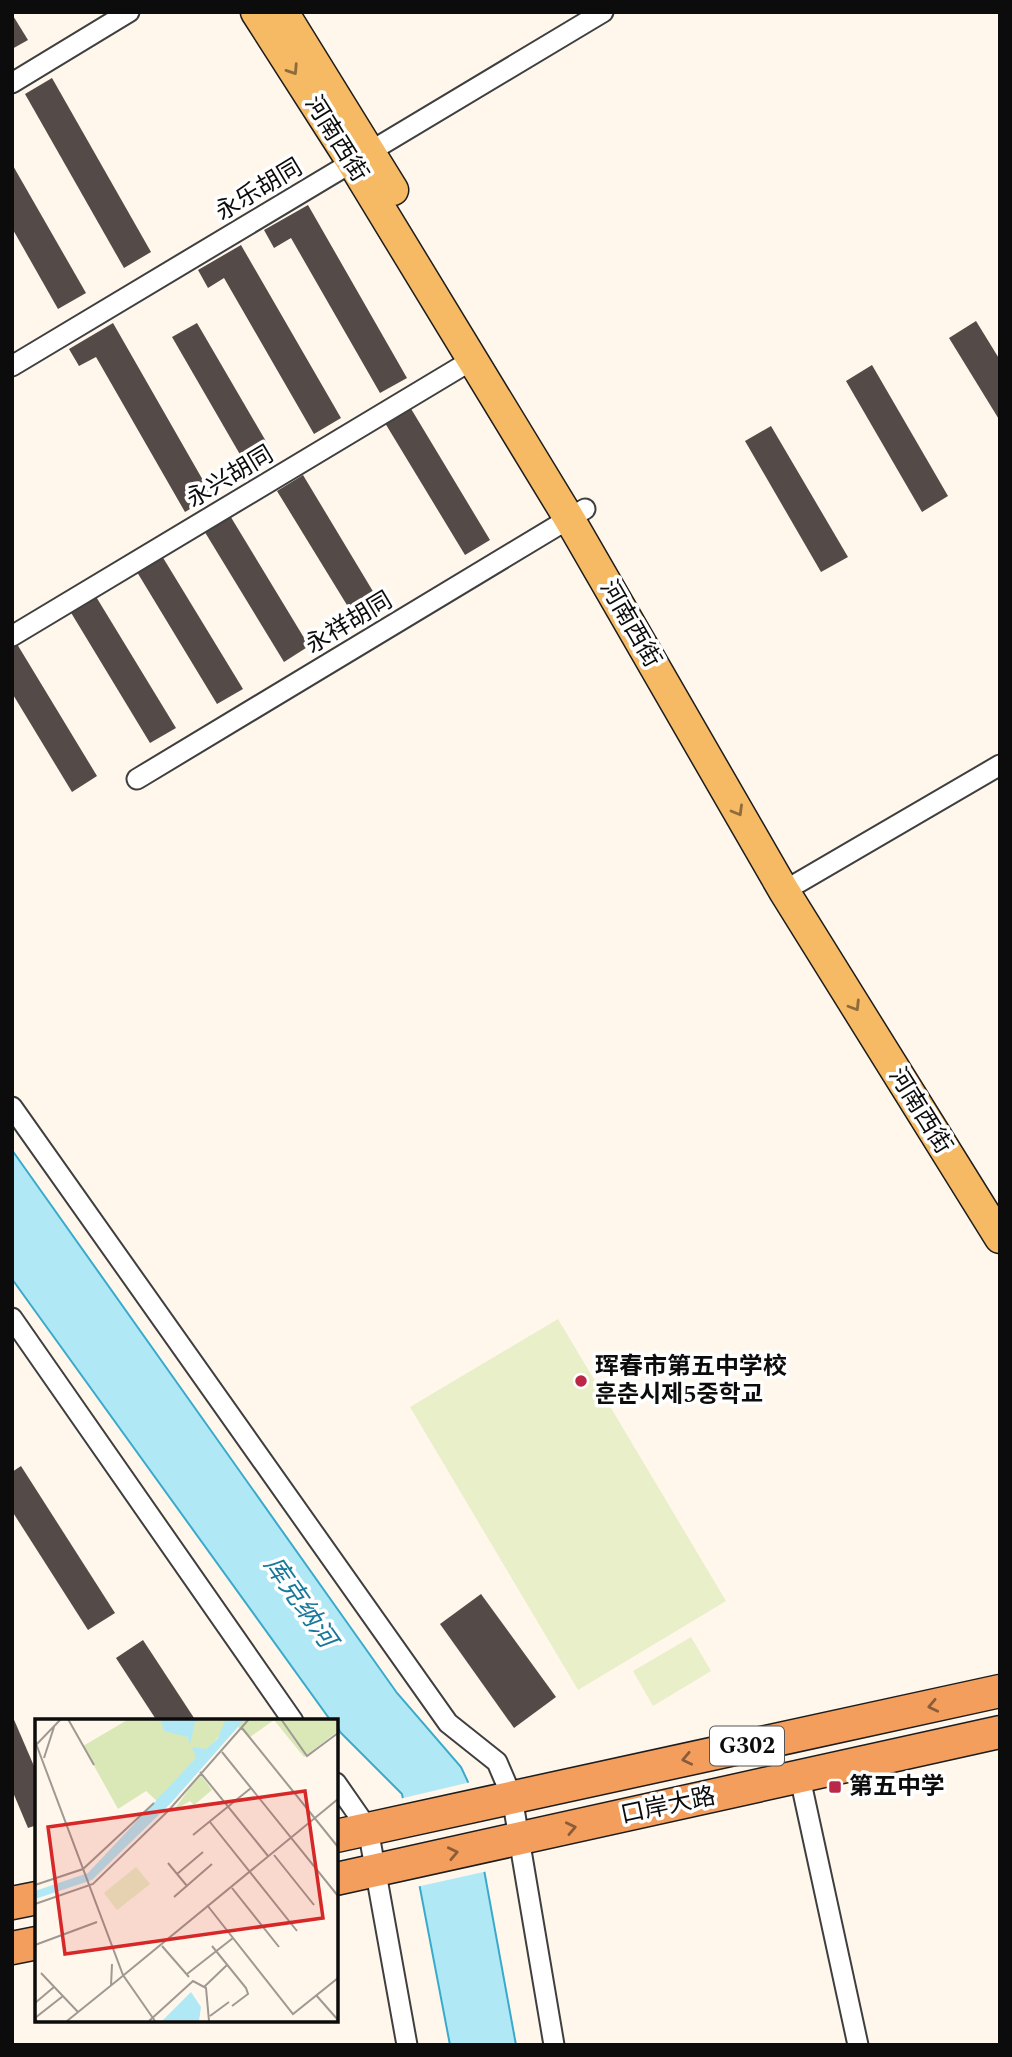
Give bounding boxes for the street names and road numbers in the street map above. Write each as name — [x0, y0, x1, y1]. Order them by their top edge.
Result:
street label: 河南西街 — [295, 89, 377, 189]
street label: 永乐胡同 — [209, 150, 309, 230]
street label: 永兴胡同 — [180, 437, 280, 517]
street label: 河南西街 — [590, 573, 670, 675]
street label: 永祥胡同 — [299, 583, 399, 663]
street label: 河南西街 — [879, 1061, 961, 1161]
road number: G302 — [710, 1726, 784, 1765]
street label: 口岸大路 — [617, 1778, 719, 1834]

